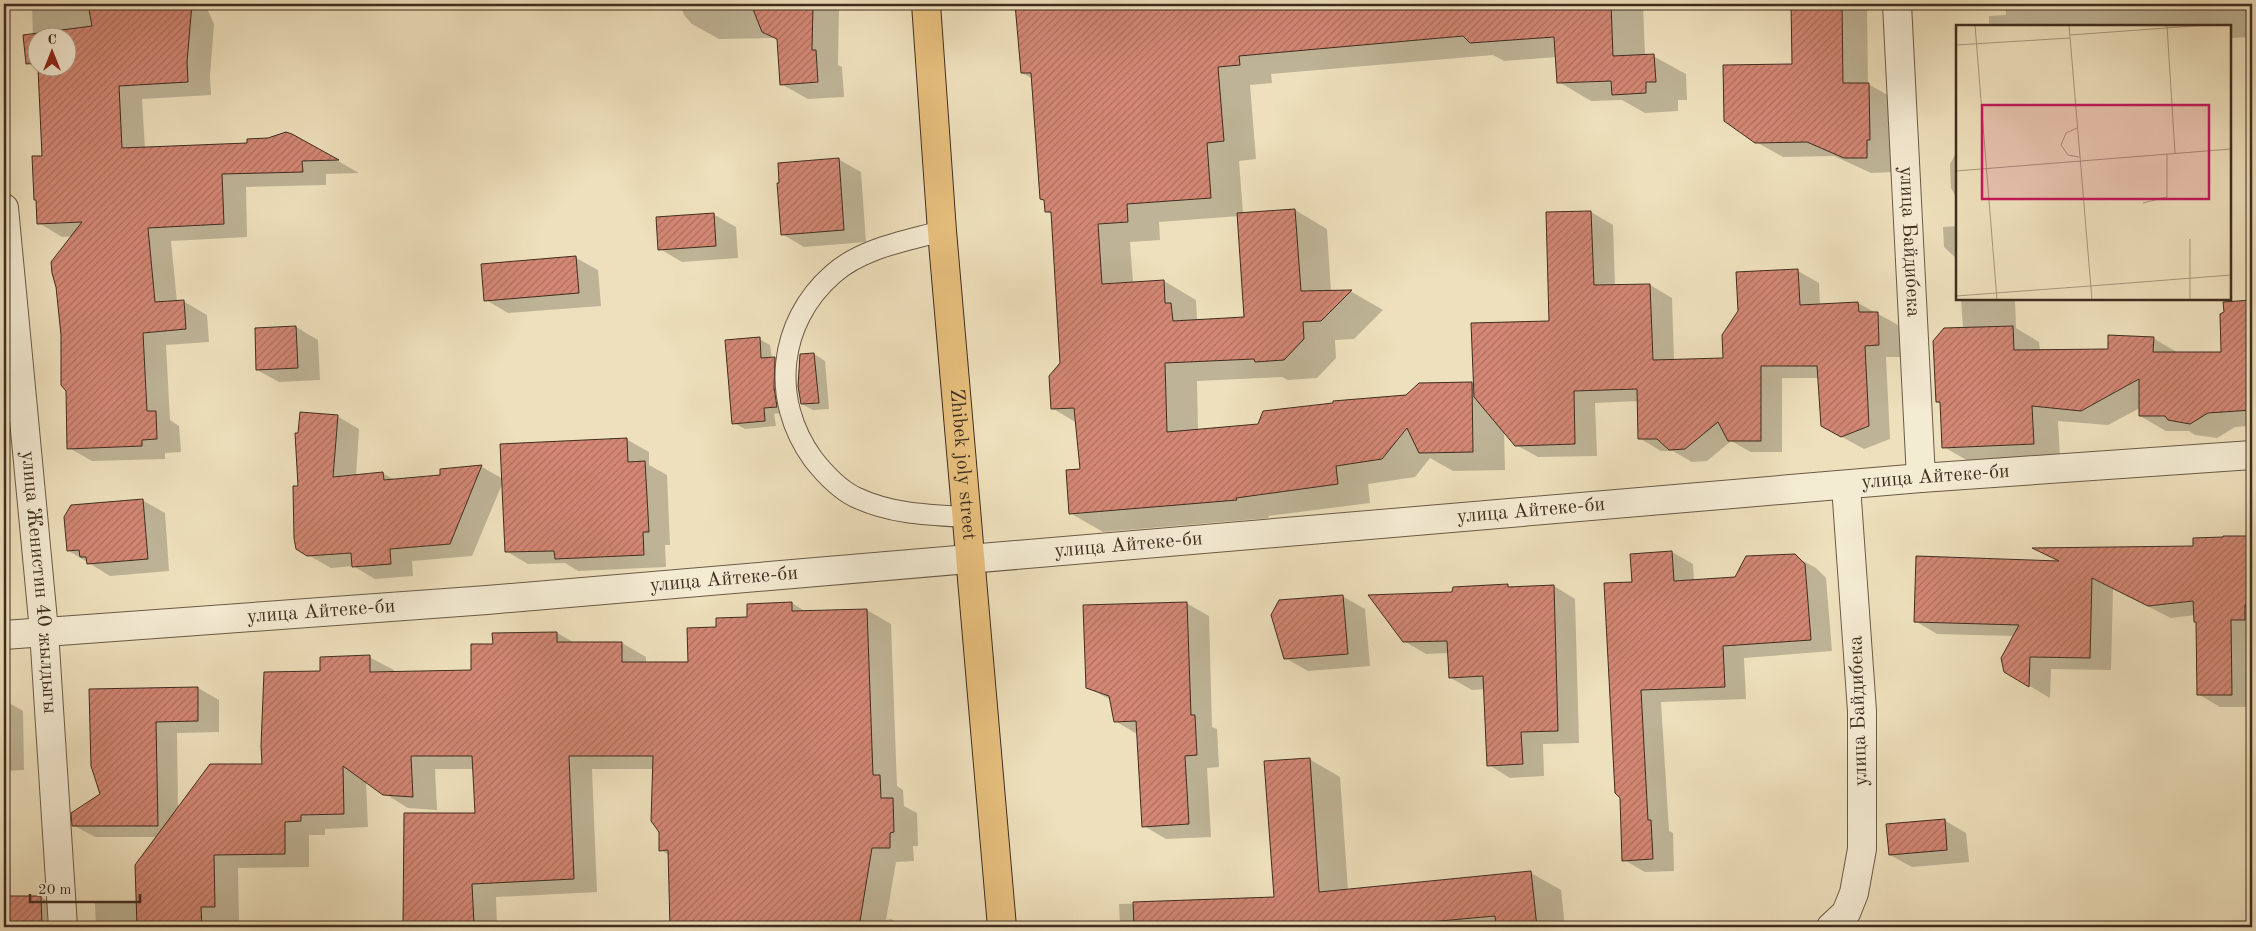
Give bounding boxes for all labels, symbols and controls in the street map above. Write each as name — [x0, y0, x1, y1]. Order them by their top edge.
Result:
inset map — [1956, 25, 2231, 300]
north arrow — [28, 28, 78, 78]
text: С — [47, 33, 57, 47]
street label: улица Байдибека — [1895, 166, 1923, 318]
street label: Zhibek joly street — [946, 388, 979, 541]
street label: улица Женистин 40 жылдыгы — [17, 450, 59, 715]
street label: улица Айтеке-би — [1860, 462, 2010, 493]
street label: улица Айтеке-би — [1456, 495, 1606, 527]
street label: улица Айтеке-би — [1053, 529, 1203, 562]
street label: улица Айтеке-би — [649, 564, 799, 596]
street label: улица Айтеке-би — [246, 597, 396, 627]
street label: улица Байдибека — [1846, 635, 1872, 787]
scale bar — [30, 871, 140, 903]
text: 20 m — [38, 883, 72, 898]

